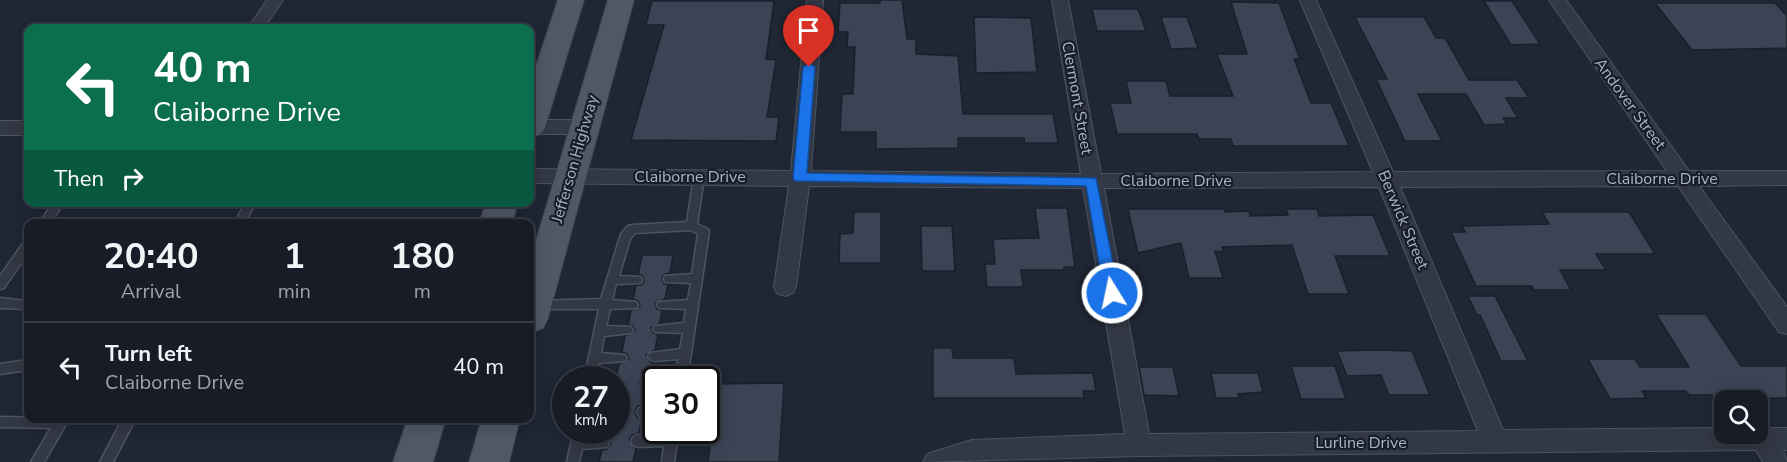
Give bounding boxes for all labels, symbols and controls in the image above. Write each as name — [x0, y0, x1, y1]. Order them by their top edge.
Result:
pin — [783, 5, 834, 67]
icon: arrive — [792, 14, 825, 47]
text: 40 m — [153, 40, 252, 97]
street label: Clermont Street — [1056, 40, 1098, 157]
icon: left — [54, 48, 132, 126]
street label: Andover Street — [1589, 53, 1671, 155]
street label: Jefferson Highway — [546, 92, 604, 226]
text: Claiborne Drive — [153, 94, 341, 131]
icon: right — [116, 162, 149, 195]
text: Then — [54, 164, 104, 194]
street label: Claiborne Drive — [634, 166, 746, 188]
street label: Berwick Street — [1372, 167, 1434, 273]
street label: Claiborne Drive — [1606, 168, 1718, 190]
street label: Claiborne Drive — [1120, 170, 1232, 192]
text: 20:40 — [103, 232, 199, 281]
text: 1 — [283, 232, 305, 281]
text: 180 — [390, 232, 455, 281]
position arrow — [1080, 261, 1144, 325]
text: Arrival — [121, 278, 181, 305]
text: min — [278, 278, 311, 305]
text: m — [414, 278, 431, 305]
text: Turn left — [105, 339, 192, 369]
icon: left — [54, 351, 87, 384]
text: 40 m — [453, 352, 504, 382]
speed limit sign: 30 — [642, 366, 720, 444]
text: Claiborne Drive — [105, 369, 244, 396]
text: 27 — [573, 377, 609, 418]
map controls — [1714, 390, 1768, 444]
button: search — [1714, 390, 1768, 444]
text: km/h — [574, 410, 608, 430]
street label: Lurline Drive — [1315, 432, 1407, 454]

